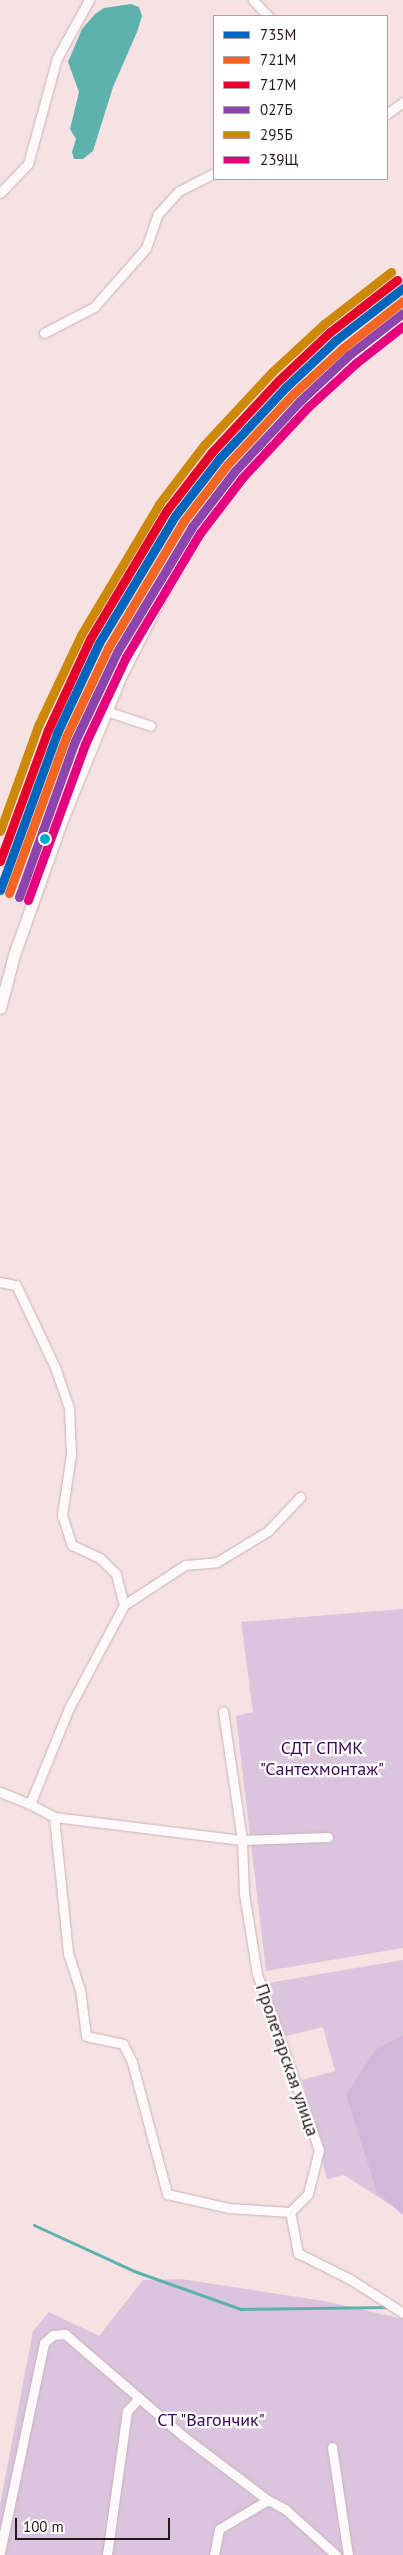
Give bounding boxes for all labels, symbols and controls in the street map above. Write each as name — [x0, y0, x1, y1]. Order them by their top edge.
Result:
legend — [213, 15, 388, 180]
text: 735М — [260, 25, 296, 44]
text: 721М — [260, 50, 296, 69]
text: 717М — [260, 75, 296, 94]
text: 027Б — [260, 100, 293, 119]
text: 295Б — [260, 125, 293, 144]
text: 239Щ — [260, 150, 298, 169]
unlabelled marker — [40, 834, 50, 844]
park label: СДТ СПМК "Сантехмонтаж" — [260, 1738, 384, 1780]
street label: Пролетарская улица — [251, 1981, 323, 2139]
park label: СТ "Вагончик" — [156, 2409, 266, 2431]
scale bar — [18, 2508, 172, 2540]
text: 100 m — [23, 2517, 64, 2536]

